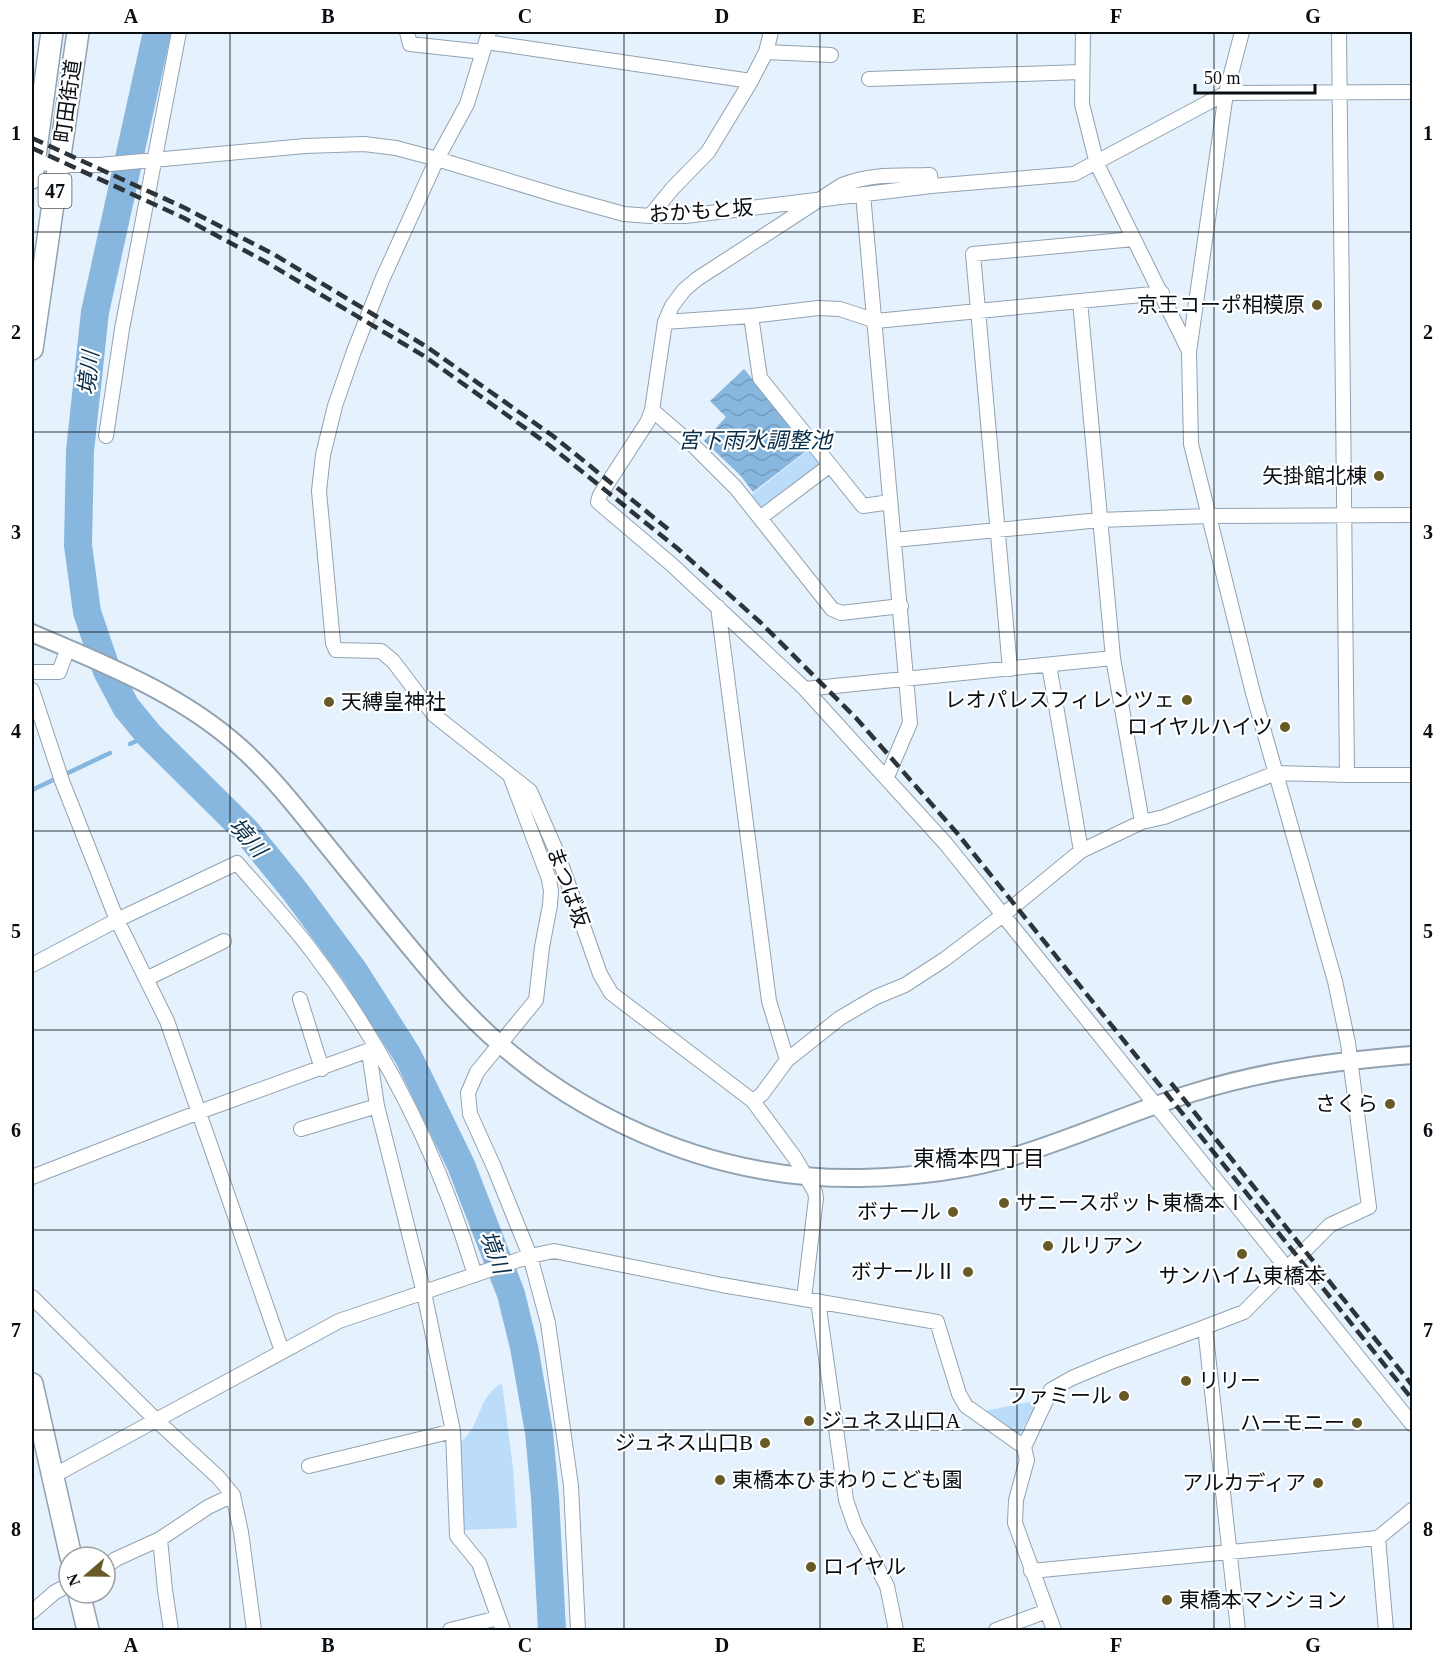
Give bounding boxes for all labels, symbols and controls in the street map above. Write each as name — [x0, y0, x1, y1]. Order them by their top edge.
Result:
text: A — [124, 5, 139, 27]
text: B — [321, 5, 335, 27]
text: C — [518, 5, 532, 27]
text: D — [715, 5, 729, 27]
text: E — [912, 5, 926, 27]
text: F — [1110, 5, 1122, 27]
text: G — [1305, 5, 1321, 27]
scale bar — [1195, 57, 1315, 95]
street label: 町田街道 — [50, 58, 86, 144]
text: 50 m — [1204, 68, 1241, 88]
text: 1 — [11, 122, 21, 144]
text: 1 — [1423, 122, 1433, 144]
road number: 47 — [38, 174, 72, 208]
street label: おかもと坂 — [648, 195, 754, 227]
place label: 京王コーポ相模原 — [1137, 293, 1305, 317]
marker: 京王コーポ相模原 — [1310, 298, 1324, 312]
text: 2 — [11, 321, 21, 343]
text: 2 — [1423, 321, 1433, 343]
water label: 境川 — [74, 348, 103, 396]
water label: 宮下雨水調整池 — [678, 428, 834, 453]
place label: 矢掛館北棟 — [1262, 464, 1367, 488]
marker: 矢掛館北棟 — [1372, 469, 1386, 483]
text: 3 — [11, 521, 21, 543]
text: 3 — [1423, 521, 1433, 543]
place label: レオパレスフィレンツェ — [944, 688, 1175, 712]
place label: 天縛皇神社 — [341, 690, 446, 714]
marker: レオパレスフィレンツェ — [1180, 693, 1194, 707]
marker: 天縛皇神社 — [322, 695, 336, 709]
place label: ロイヤルハイツ — [1127, 715, 1273, 739]
text: 4 — [11, 720, 21, 742]
marker: ロイヤルハイツ — [1278, 720, 1292, 734]
text: 4 — [1423, 720, 1433, 742]
water label: 境川 — [224, 813, 273, 864]
street label: まつば坂 — [542, 843, 594, 931]
text: 5 — [11, 920, 21, 942]
text: 5 — [1423, 920, 1433, 942]
place label: さくら — [1315, 1092, 1378, 1116]
marker: さくら — [1383, 1097, 1397, 1111]
text: 6 — [11, 1119, 21, 1141]
text: 6 — [1423, 1119, 1433, 1141]
district label: 東橋本四丁目 — [913, 1146, 1045, 1171]
place label: サニースポット東橋本Ⅰ — [1016, 1191, 1246, 1215]
marker: サニースポット東橋本Ⅰ — [997, 1196, 1011, 1210]
place label: ボナール — [857, 1200, 941, 1224]
marker: ボナール — [946, 1205, 960, 1219]
water label: 境川 — [475, 1227, 515, 1279]
place label: ルリアン — [1060, 1234, 1143, 1258]
marker: ルリアン — [1041, 1239, 1055, 1253]
marker: サンハイム東橋本 — [1235, 1247, 1249, 1261]
place label: ボナールⅡ — [851, 1260, 956, 1284]
place label: サンハイム東橋本 — [1158, 1264, 1326, 1288]
marker: ボナールⅡ — [961, 1265, 975, 1279]
text: 7 — [11, 1319, 21, 1341]
text: 7 — [1423, 1319, 1433, 1341]
place label: リリー — [1198, 1369, 1261, 1393]
marker: リリー — [1179, 1374, 1193, 1388]
place label: ファミール — [1007, 1384, 1112, 1408]
marker: ファミール — [1117, 1389, 1131, 1403]
place label: ジュネス山口A — [821, 1409, 962, 1433]
place label: ハーモニー — [1240, 1411, 1345, 1435]
marker: ジュネス山口A — [802, 1414, 816, 1428]
marker: ハーモニー — [1350, 1416, 1364, 1430]
place label: ジュネス山口B — [614, 1431, 753, 1455]
marker: ジュネス山口B — [758, 1436, 772, 1450]
place label: 東橋本ひまわりこども園 — [732, 1468, 963, 1492]
place label: アルカディア — [1182, 1471, 1306, 1495]
marker: 東橋本ひまわりこども園 — [713, 1473, 727, 1487]
marker: アルカディア — [1311, 1476, 1325, 1490]
text: 8 — [11, 1518, 21, 1540]
text: 8 — [1423, 1518, 1433, 1540]
north arrow — [57, 1545, 117, 1605]
place label: ロイヤル — [823, 1555, 906, 1579]
marker: ロイヤル — [804, 1560, 818, 1574]
text: N — [63, 1571, 83, 1588]
place label: 東橋本マンション — [1179, 1588, 1347, 1612]
marker: 東橋本マンション — [1160, 1593, 1174, 1607]
text: A — [124, 1634, 139, 1656]
text: B — [321, 1634, 335, 1656]
text: C — [518, 1634, 532, 1656]
text: D — [715, 1634, 729, 1656]
text: E — [912, 1634, 926, 1656]
text: F — [1110, 1634, 1122, 1656]
text: G — [1305, 1634, 1321, 1656]

